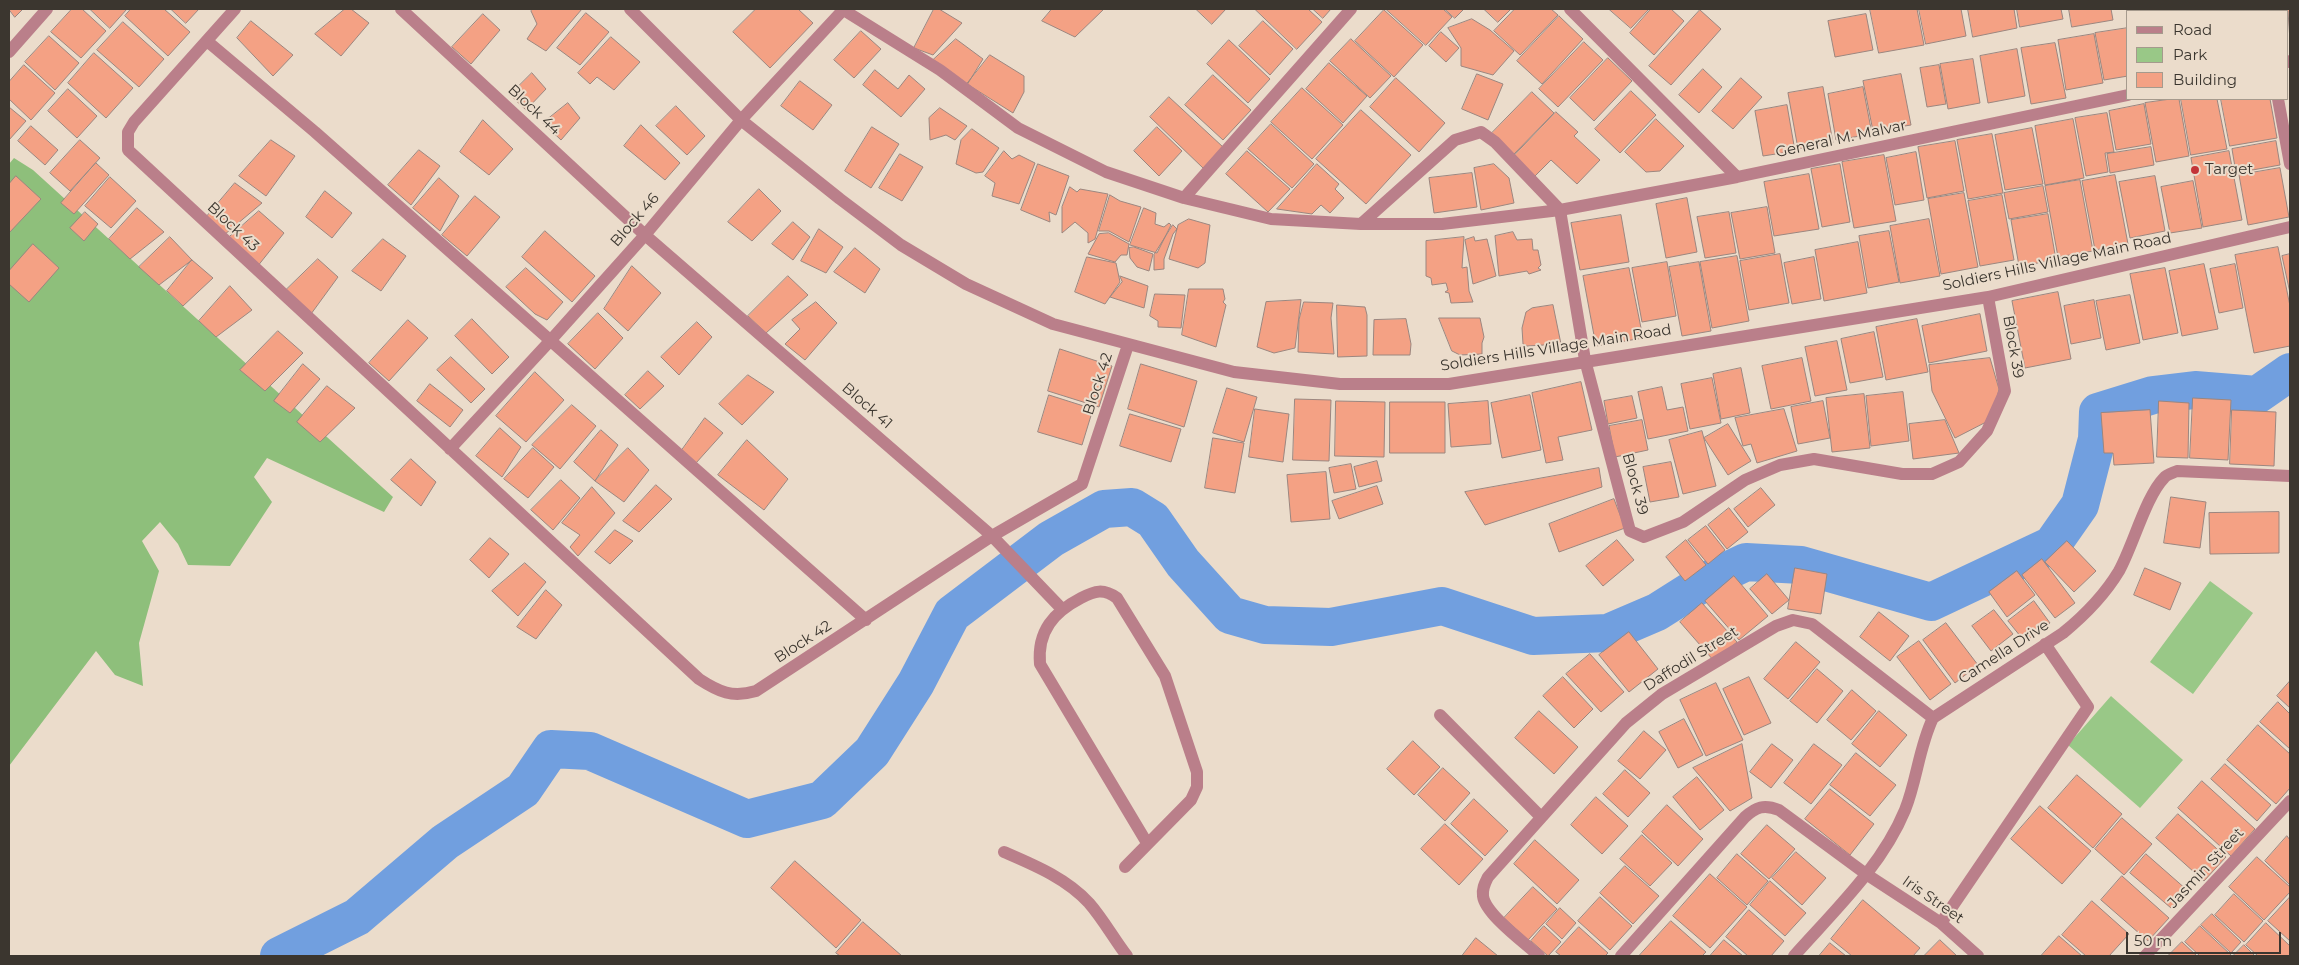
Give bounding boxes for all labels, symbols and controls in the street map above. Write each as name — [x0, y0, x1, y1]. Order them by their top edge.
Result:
legend — [2126, 10, 2289, 100]
text: Road — [2173, 20, 2212, 39]
text: Park — [2173, 45, 2207, 64]
text: Building — [2173, 70, 2237, 89]
street label: Block 44 — [504, 81, 564, 139]
street label: General M. Malvar — [1774, 116, 1908, 162]
place label: Target — [2205, 161, 2253, 179]
marker: Target — [2189, 164, 2201, 176]
street label: Block 46 — [607, 190, 663, 250]
street label: Block 43 — [203, 199, 263, 255]
street label: Soldiers Hills Village Main Road — [1941, 229, 2173, 295]
street label: Block 39 — [1999, 314, 2027, 380]
street label: Soldiers Hills Village Main Road — [1439, 321, 1673, 375]
street label: Block 42 — [1079, 351, 1117, 417]
street label: Block 41 — [838, 379, 896, 433]
street label: Block 39 — [1618, 451, 1652, 517]
street label: Camella Drive — [1955, 616, 2053, 688]
street label: Block 42 — [771, 617, 835, 667]
street label: Daffodil Street — [1640, 623, 1742, 695]
street label: Jasmin Street — [2164, 824, 2248, 912]
street label: Iris Street — [1899, 872, 1967, 928]
scale bar — [2129, 922, 2284, 954]
text: 50 m — [2134, 931, 2172, 950]

